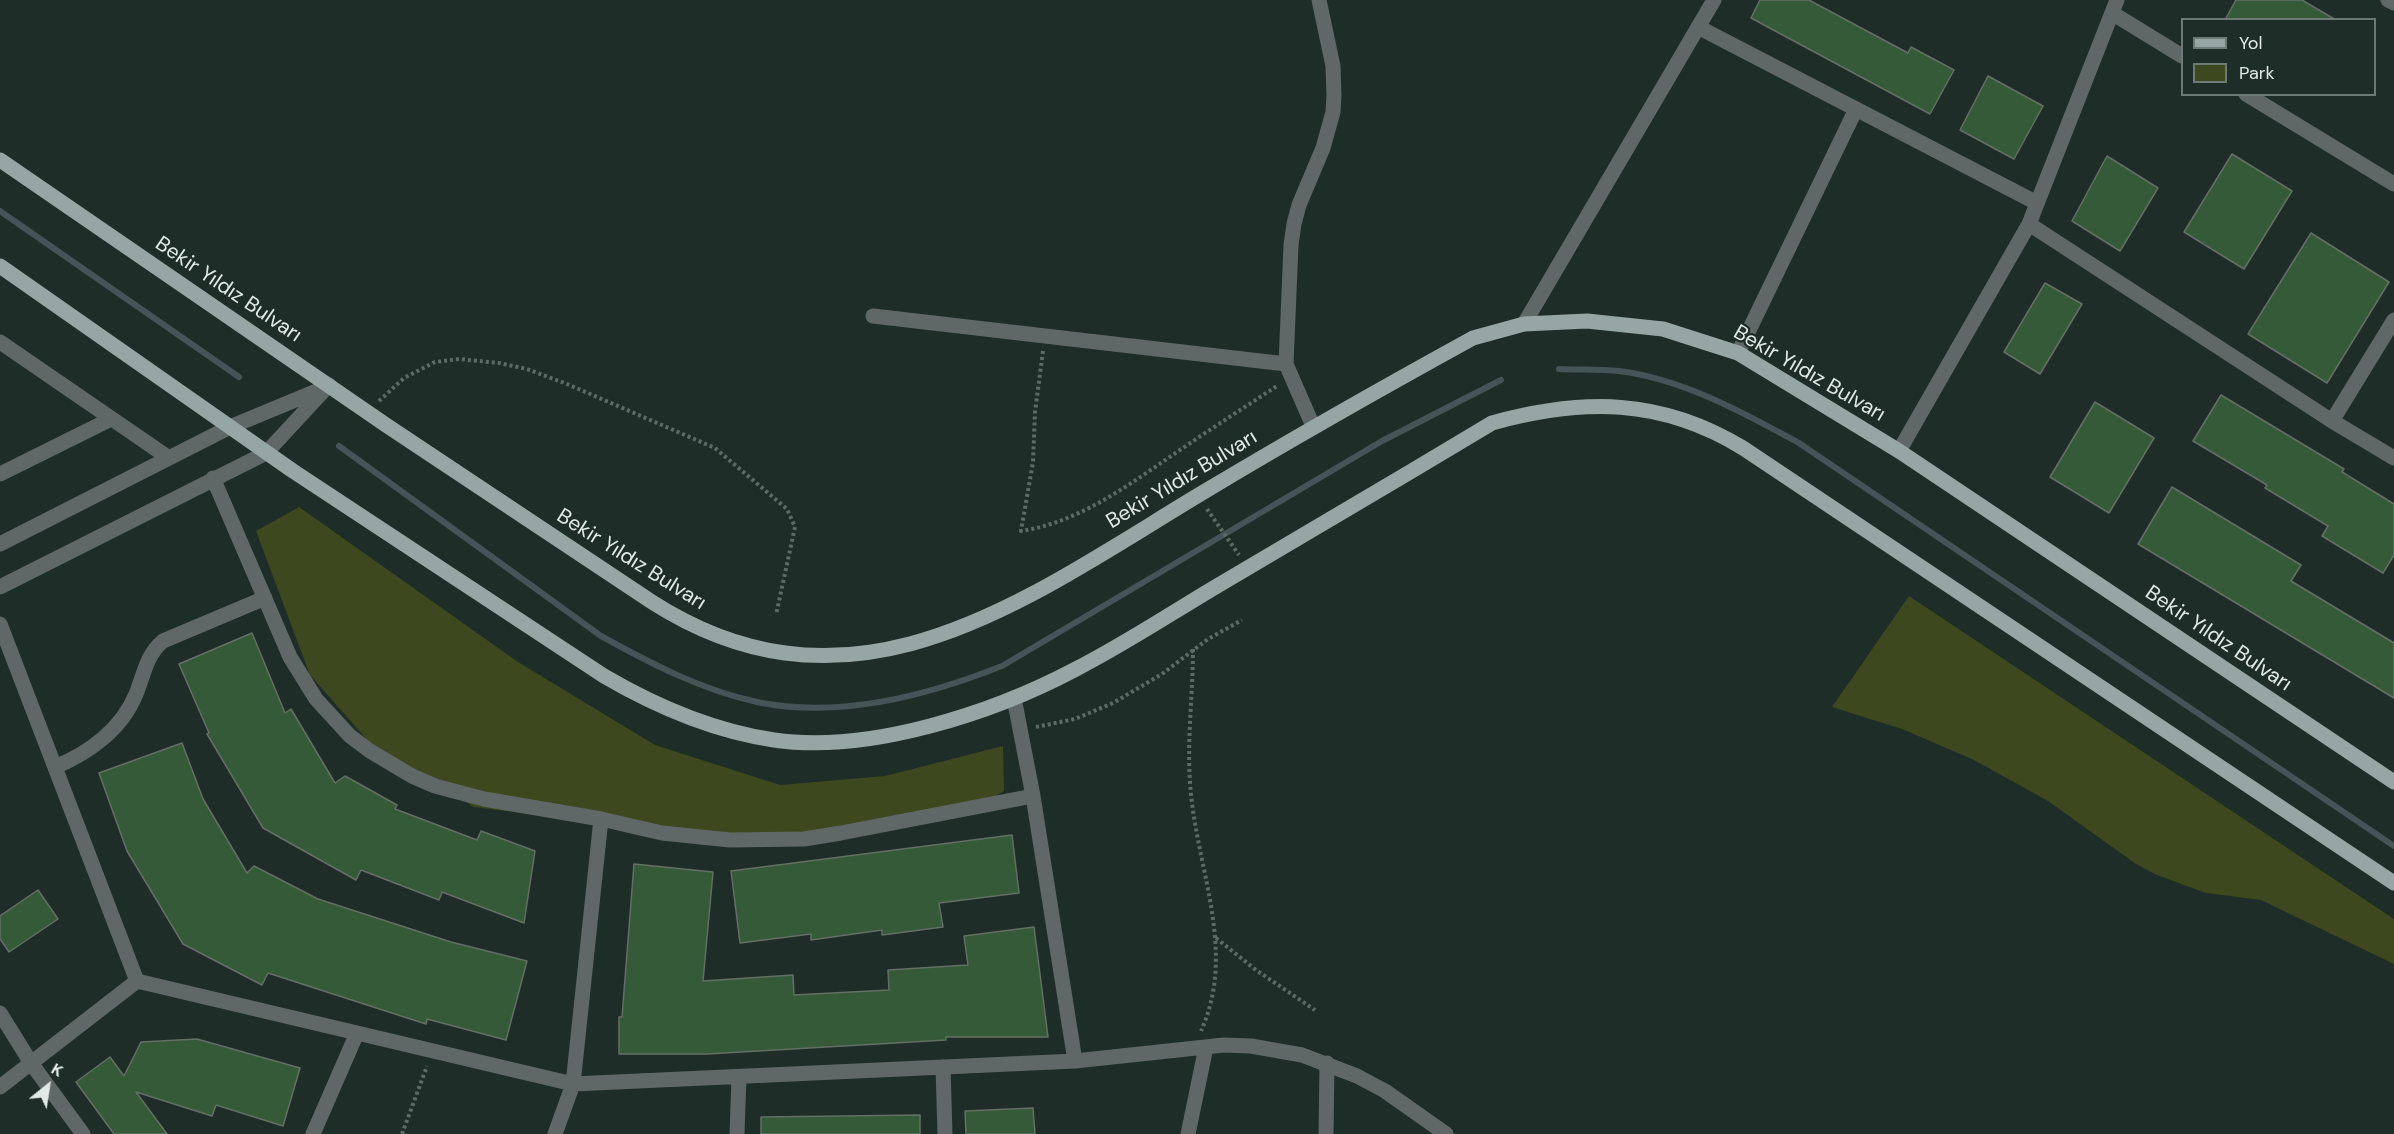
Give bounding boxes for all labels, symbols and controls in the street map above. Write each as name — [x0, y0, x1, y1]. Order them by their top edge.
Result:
legend — [2181, 18, 2376, 96]
text: Yol — [2239, 31, 2263, 55]
text: Park — [2239, 61, 2275, 85]
street label: Bekir Yıldız Bulvarı — [150, 232, 306, 348]
street label: Bekir Yıldız Bulvarı — [1729, 320, 1889, 428]
street label: Bekir Yıldız Bulvarı — [1102, 425, 1262, 535]
street label: Bekir Yıldız Bulvarı — [552, 504, 710, 616]
street label: Bekir Yıldız Bulvarı — [2140, 581, 2296, 697]
north arrow — [18, 1056, 78, 1116]
text: K — [47, 1058, 67, 1082]

